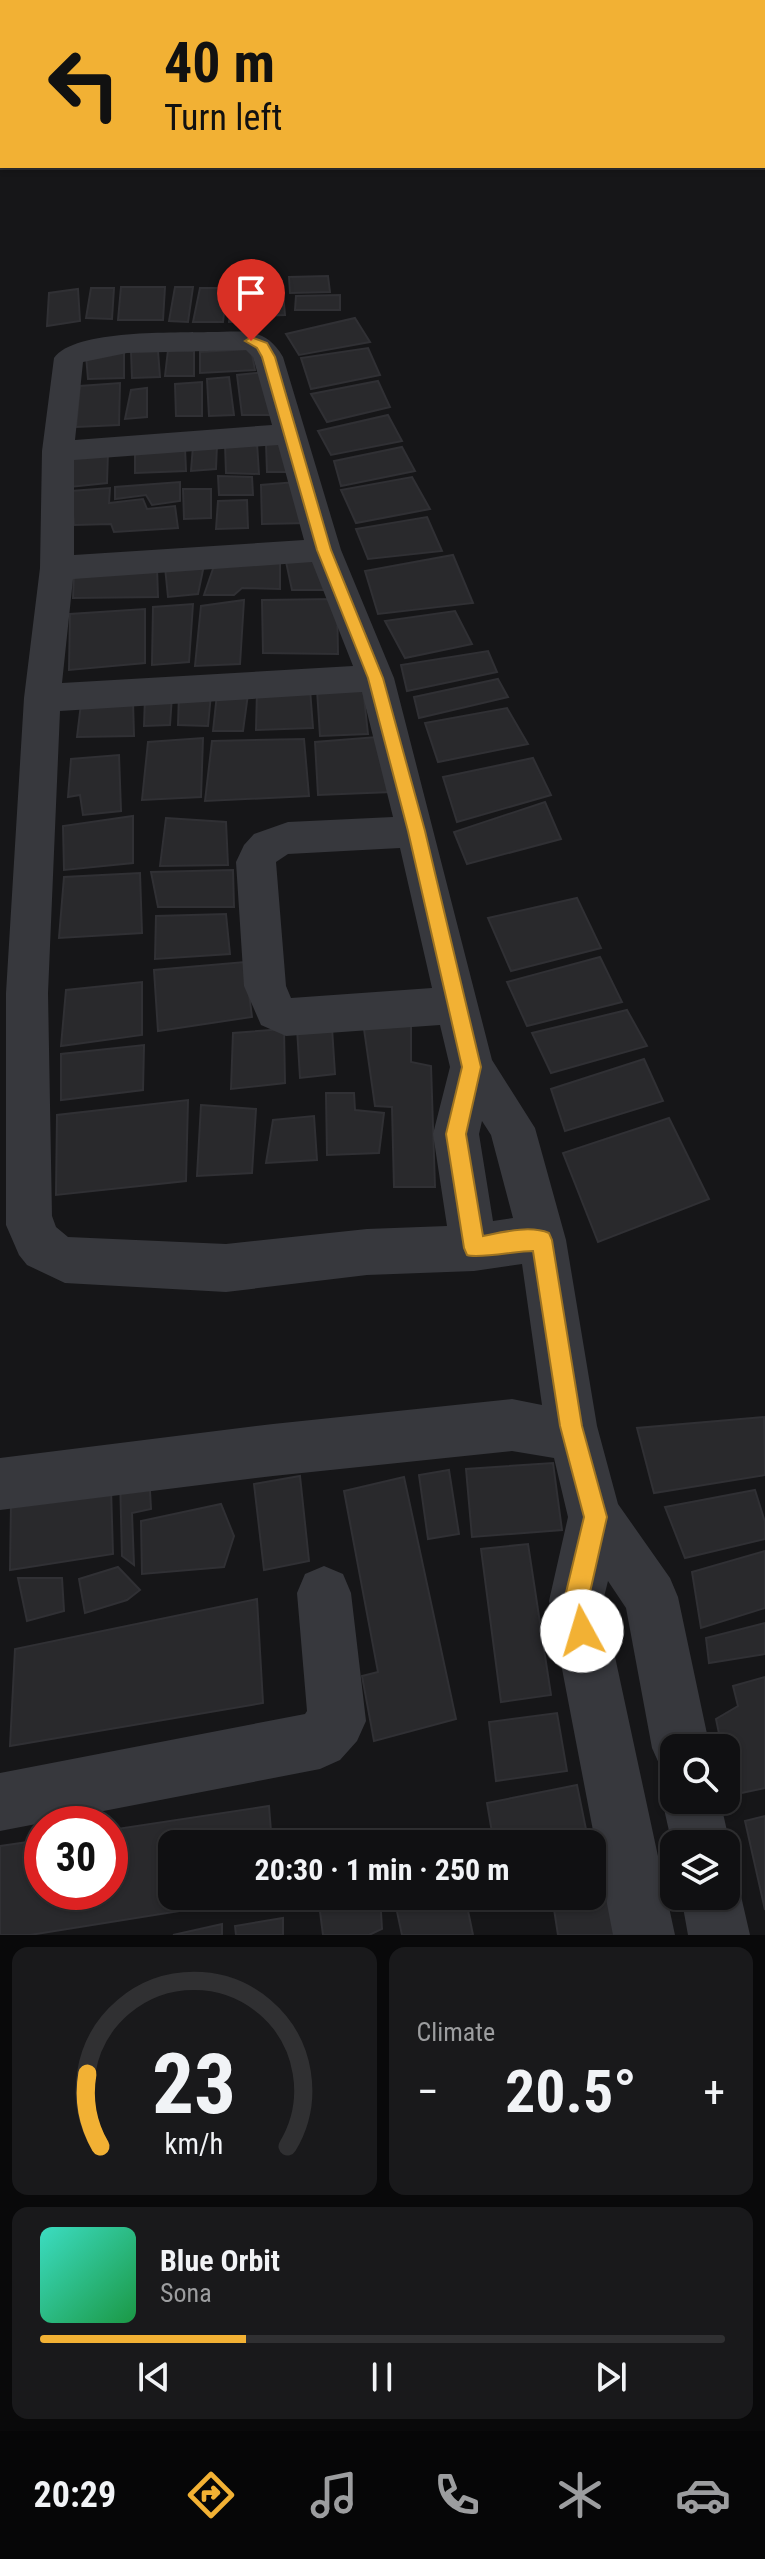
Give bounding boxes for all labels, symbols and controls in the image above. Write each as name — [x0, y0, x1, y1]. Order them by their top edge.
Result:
text: 40 m — [164, 30, 275, 96]
icon: left — [32, 32, 136, 136]
text: Turn left — [164, 97, 282, 139]
pin — [217, 259, 285, 341]
icon: arrive — [229, 271, 273, 315]
position arrow — [540, 1589, 624, 1673]
map controls — [660, 1734, 740, 1910]
button: search — [660, 1734, 740, 1814]
speed limit sign: 30 — [24, 1806, 128, 1910]
button: layers — [660, 1830, 740, 1910]
text: 20:30 · 1 min · 250 m — [255, 1852, 509, 1887]
text: Climate — [417, 2017, 495, 2047]
text: 23 — [152, 2036, 236, 2133]
text: 20.5° — [505, 2056, 637, 2127]
text: − — [417, 2066, 439, 2118]
text: + — [703, 2066, 725, 2118]
text: km/h — [165, 2127, 224, 2161]
text: Blue Orbit — [160, 2243, 280, 2278]
text: Sona — [160, 2278, 212, 2308]
icon: previous — [132, 2355, 176, 2399]
icon: pause — [360, 2355, 404, 2399]
icon: next — [589, 2355, 633, 2399]
icon: directions — [183, 2467, 239, 2523]
icon: music — [306, 2467, 362, 2523]
icon: phone — [429, 2467, 485, 2523]
icon: climate — [552, 2467, 608, 2523]
icon: car — [675, 2467, 731, 2523]
text: 20:29 — [34, 2474, 116, 2516]

